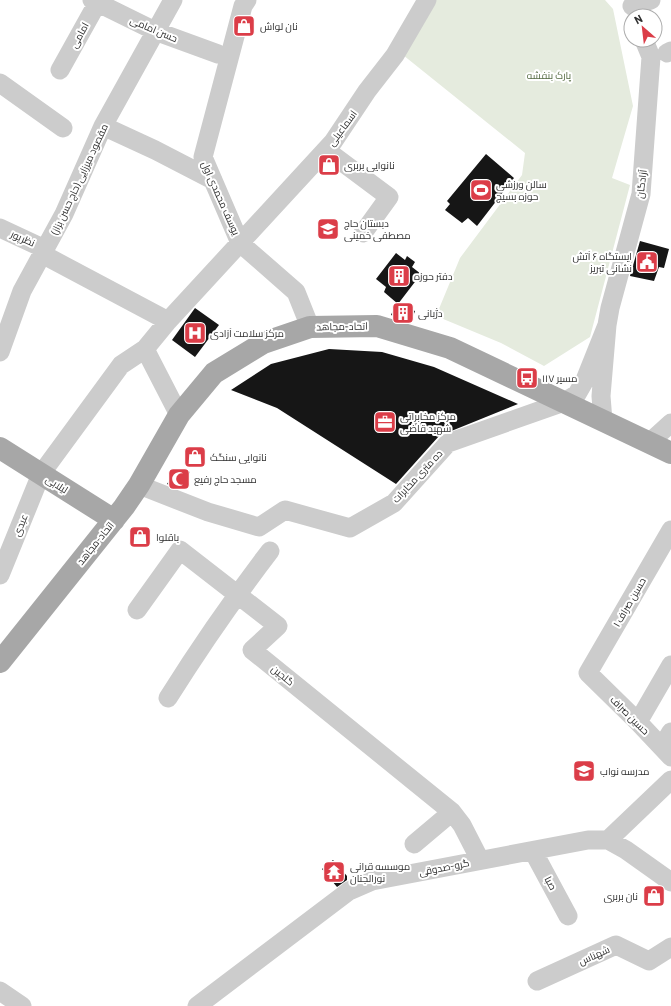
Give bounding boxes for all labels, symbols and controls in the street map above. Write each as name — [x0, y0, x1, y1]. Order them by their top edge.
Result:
north arrow — [623, 8, 663, 48]
text: N — [632, 11, 644, 26]
shop icon: نان لواش — [231, 13, 257, 39]
street label: حسن امامی — [128, 14, 179, 45]
street label: امامی — [67, 20, 92, 50]
place label: نان لواش — [260, 20, 298, 33]
park label: پارک بنفشه — [527, 69, 572, 82]
street label: اسماعیلی — [325, 108, 360, 149]
street label: مقصود میرزایی (حاج حسن بزاز) — [48, 122, 111, 238]
shop icon: نانوایی بربری — [316, 152, 342, 178]
street label: یوسف محمدی اول — [198, 159, 243, 237]
place label: نانوایی بربری — [344, 159, 395, 172]
street label: آزادگان — [633, 168, 650, 199]
sports icon: سالن ورزشی حوزه بسیج — [468, 177, 494, 203]
place label: سالن ورزشی حوزه بسیج — [496, 178, 547, 203]
school or university icon: دبستان حاج مصطفی خمینی — [315, 216, 341, 242]
place label: دبستان حاج مصطفی خمینی — [344, 217, 411, 242]
street label: نظرپور — [8, 227, 37, 249]
public building icon: ایستگاه ۶ آتش نشانی تبریز — [634, 249, 660, 275]
place label: ایستگاه ۶ آتش نشانی تبریز — [573, 250, 632, 275]
building icon: دفتر حوزه — [386, 263, 412, 289]
place label: دفتر حوزه — [414, 270, 453, 282]
building icon: دژبانی — [390, 300, 416, 326]
place label: دژبانی — [418, 307, 443, 320]
hospital icon: مرکز سلامت آزادی — [182, 320, 208, 346]
street label: اتحاد-مجاهد — [316, 320, 368, 332]
place label: مرکز سلامت آزادی — [210, 327, 284, 340]
bus stop icon: مسیر ۱۱۷ — [514, 365, 540, 391]
place label: مسیر ۱۱۷ — [542, 372, 577, 384]
office icon: مرکز مخابراتی شهید قاضی — [372, 409, 398, 435]
place label: مرکز مخابراتی شهید قاضی — [400, 410, 456, 435]
shop icon: نانوایی سنگک — [182, 444, 208, 470]
street label: ده متری مخابرات — [390, 447, 445, 506]
place label: نانوایی سنگک — [210, 451, 267, 464]
mosque icon: مسجد حاج رفیع — [166, 466, 192, 492]
street label: لیلابی — [43, 473, 70, 496]
place label: مسجد حاج رفیع — [194, 473, 257, 486]
street label: عبدی — [10, 512, 31, 538]
street label: اتحاد-مجاهد — [74, 519, 116, 567]
shop icon: باقلوا — [127, 524, 153, 550]
place label: باقلوا — [156, 531, 179, 543]
street label: حسین صراف ۱ — [610, 575, 649, 629]
street label: گلچین — [269, 662, 297, 689]
street label: حسین صراف — [607, 693, 652, 738]
school or university icon: مدرسه نواب — [571, 758, 597, 784]
place label: مدرسه نواب — [600, 765, 650, 777]
street label: گرو-صدوقی — [418, 856, 470, 879]
temple icon: موسسه قرانی نورالجنان — [321, 859, 347, 885]
place label: موسسه قرانی نورالجنان — [350, 860, 410, 885]
street label: صبا — [542, 874, 560, 892]
shop icon: نان بربری — [641, 883, 667, 909]
place label: نان بربری — [603, 890, 638, 903]
street label: شهناس — [577, 943, 612, 968]

